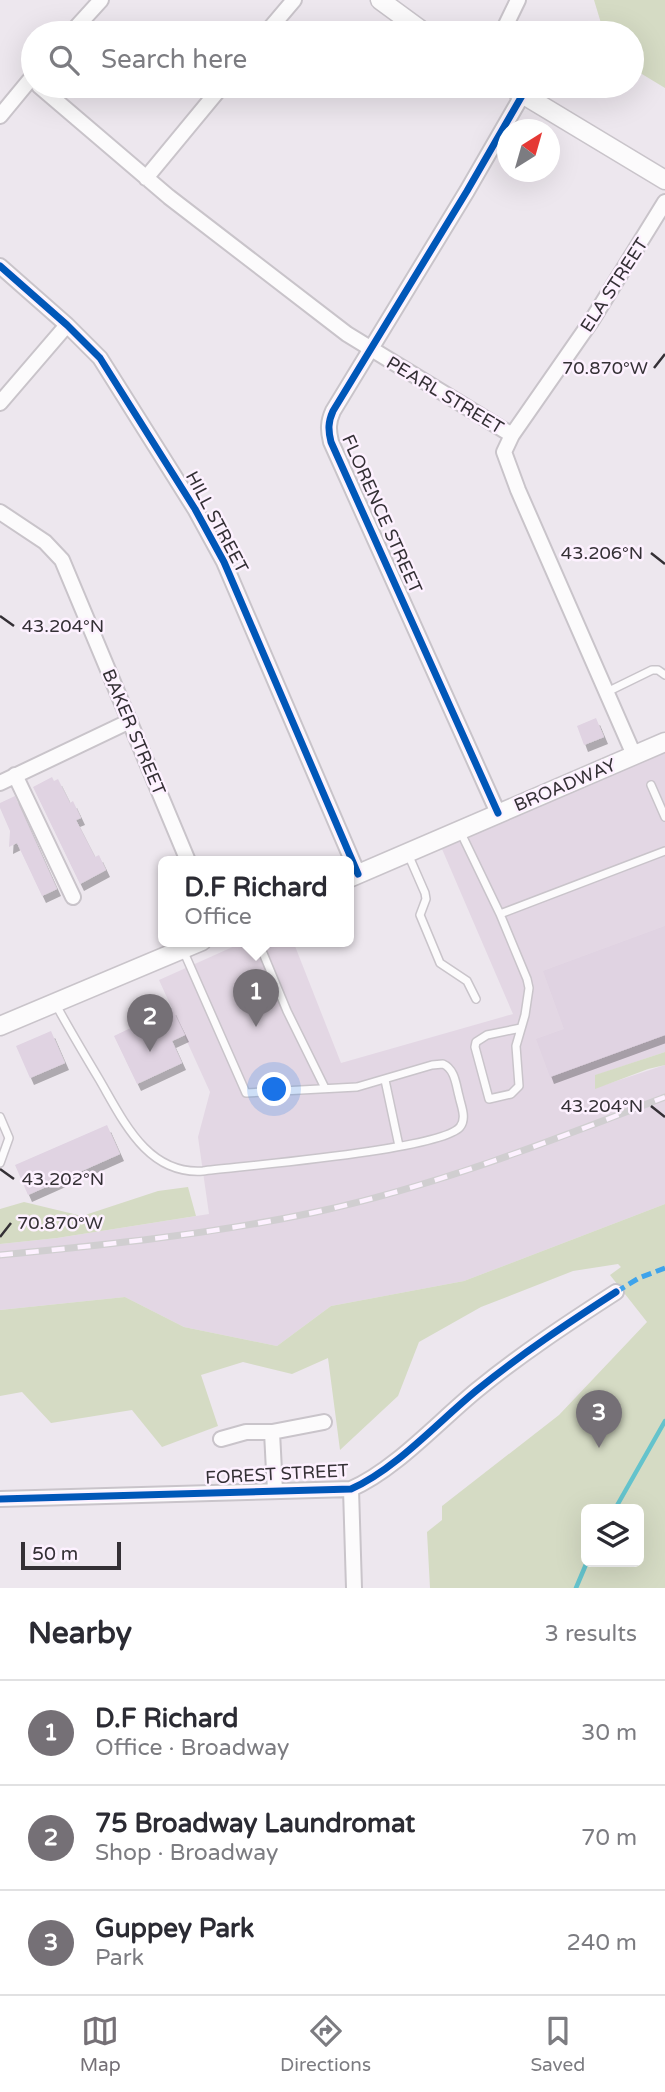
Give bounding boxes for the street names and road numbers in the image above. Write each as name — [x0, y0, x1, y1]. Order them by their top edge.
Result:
street label: ELA STREET — [575, 234, 653, 336]
street label: PEARL STREET — [382, 351, 508, 439]
street label: FLORENCE STREET — [337, 431, 427, 597]
street label: HILL STREET — [181, 467, 253, 577]
street label: BAKER STREET — [97, 666, 171, 798]
street label: BROADWAY — [511, 753, 620, 816]
street label: FOREST STREET — [205, 1459, 349, 1489]

